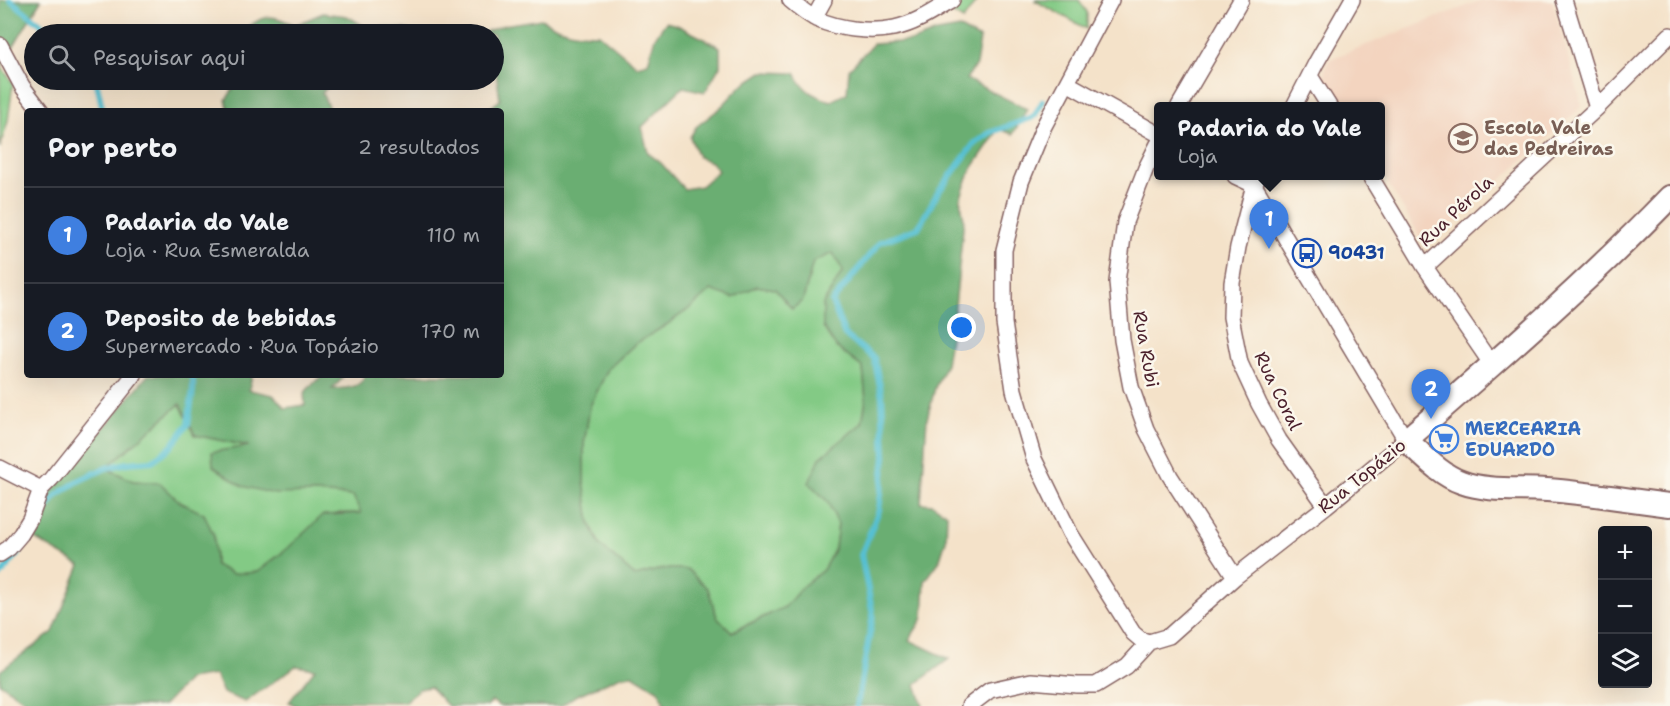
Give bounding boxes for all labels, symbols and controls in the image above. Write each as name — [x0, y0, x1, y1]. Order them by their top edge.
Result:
search box — [24, 24, 504, 90]
icon: search — [45, 41, 78, 74]
text: Pesquisar aqui — [93, 43, 246, 72]
popup — [1154, 102, 1385, 180]
text: Padaria do Vale — [1177, 114, 1362, 143]
place label: Escola Vale das Pedreiras — [1484, 116, 1614, 161]
school or university icon: Escola Vale das Pedreiras — [1447, 122, 1479, 154]
text: Por perto — [48, 130, 177, 165]
text: 2 resultados — [358, 134, 480, 160]
text: Loja — [1177, 143, 1218, 169]
street label: Rua Pérola — [1413, 170, 1499, 252]
pin: 1 — [1250, 200, 1288, 249]
text: Padaria do Vale — [105, 208, 289, 237]
text: 1 — [63, 222, 72, 248]
text: 110 m — [426, 222, 480, 248]
text: Loja · Rua Esmeralda — [105, 237, 309, 263]
bus stop icon: 90431 — [1291, 237, 1323, 269]
place label: 90431 — [1328, 241, 1385, 265]
text: Deposito de bebidas — [105, 304, 336, 333]
street label: Rua Rubi — [1127, 309, 1165, 389]
your location — [947, 313, 976, 342]
text: 2 — [61, 318, 75, 344]
text: 170 m — [421, 318, 480, 344]
text: Supermercado · Rua Topázio — [105, 333, 379, 359]
street label: Rua Coral — [1249, 348, 1308, 435]
pin: 2 — [1412, 370, 1450, 419]
place label: MERCEARIA EDUARDO — [1465, 417, 1581, 462]
supermarket icon: MERCEARIA EDUARDO — [1428, 423, 1460, 455]
street label: Rua Topázio — [1313, 433, 1411, 519]
map controls — [1598, 526, 1652, 688]
button: + — [1598, 526, 1652, 580]
button: − — [1598, 580, 1652, 634]
button: layers — [1598, 634, 1652, 688]

